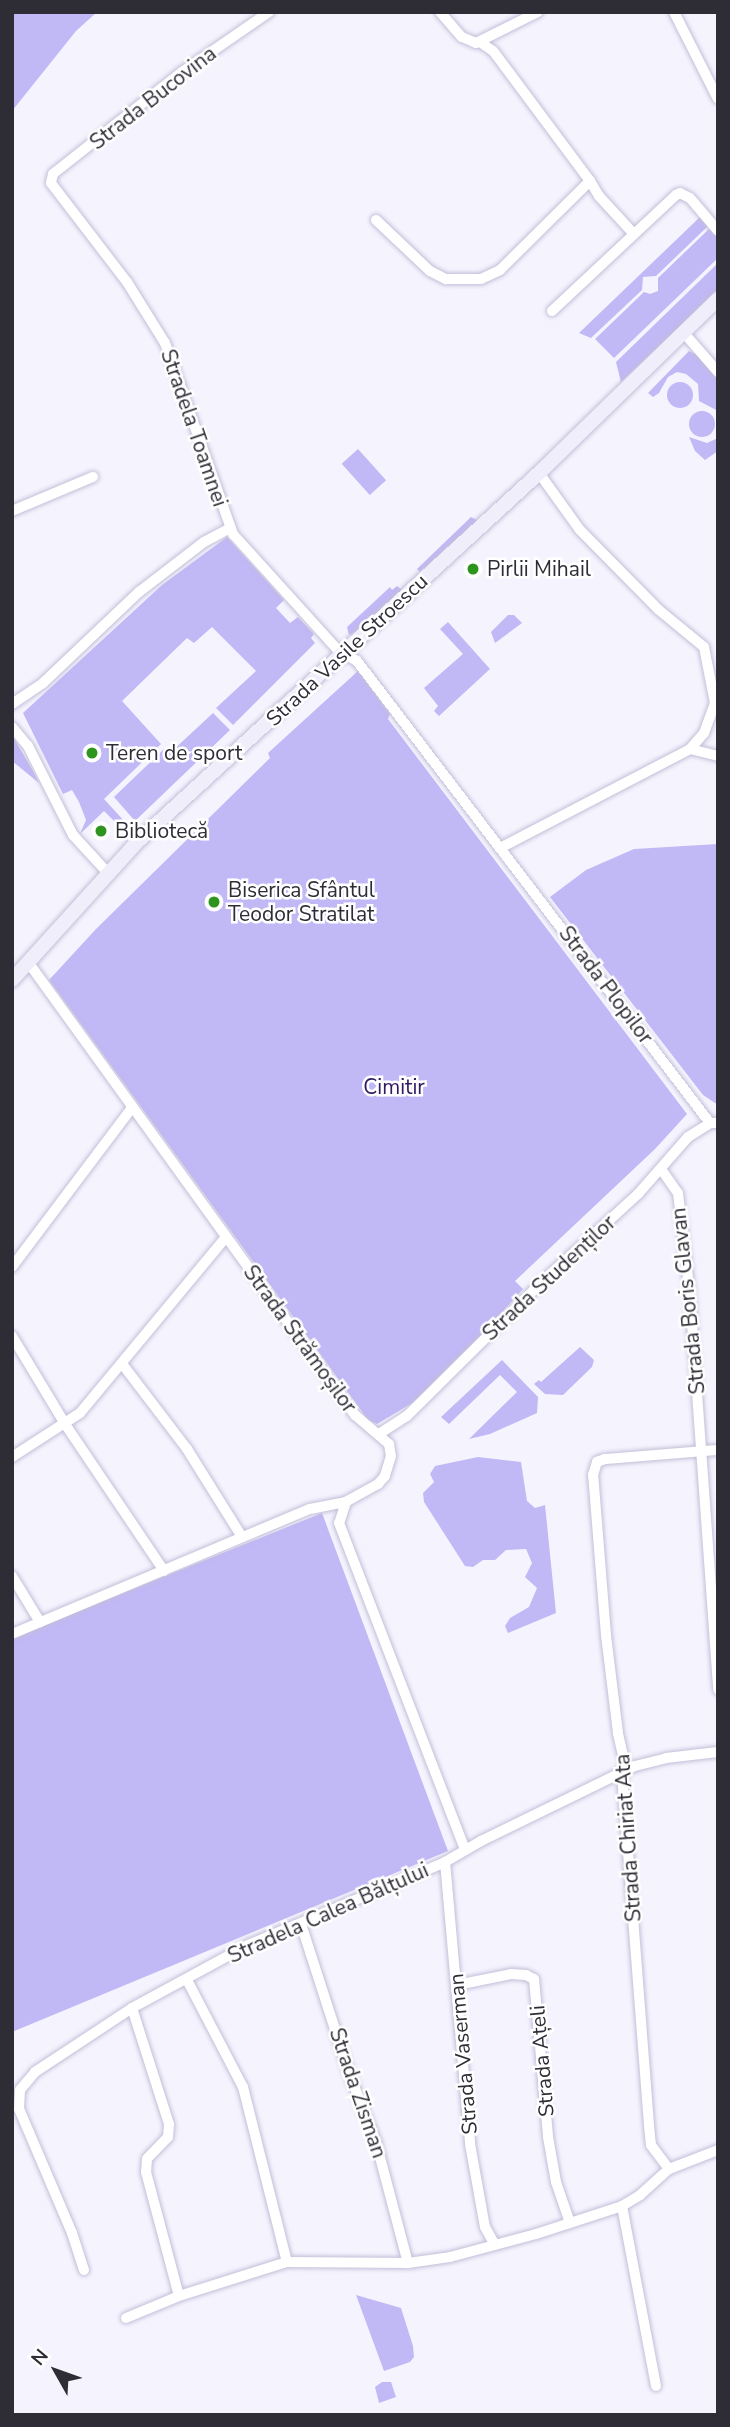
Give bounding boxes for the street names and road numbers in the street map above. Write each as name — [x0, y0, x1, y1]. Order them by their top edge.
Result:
street label: Strada Bucovina — [85, 41, 221, 155]
street label: Stradela Toamnei — [155, 346, 233, 510]
street label: Strada Vasile Stroescu — [261, 569, 433, 731]
street label: Strada Plopilor — [553, 921, 659, 1049]
street label: Strada Boris Glavan — [666, 1206, 710, 1396]
street label: Strada Studenților — [477, 1210, 621, 1346]
street label: Strada Strămoșilor — [238, 1260, 362, 1418]
street label: Strada Chiriat Ata — [610, 1753, 646, 1923]
street label: Stradela Calea Bălțului — [224, 1857, 432, 1969]
street label: Strada Vaserman — [443, 1972, 483, 2136]
street label: Strada Ațeli — [525, 2004, 559, 2118]
street label: Strada Zisman — [324, 2025, 392, 2161]

